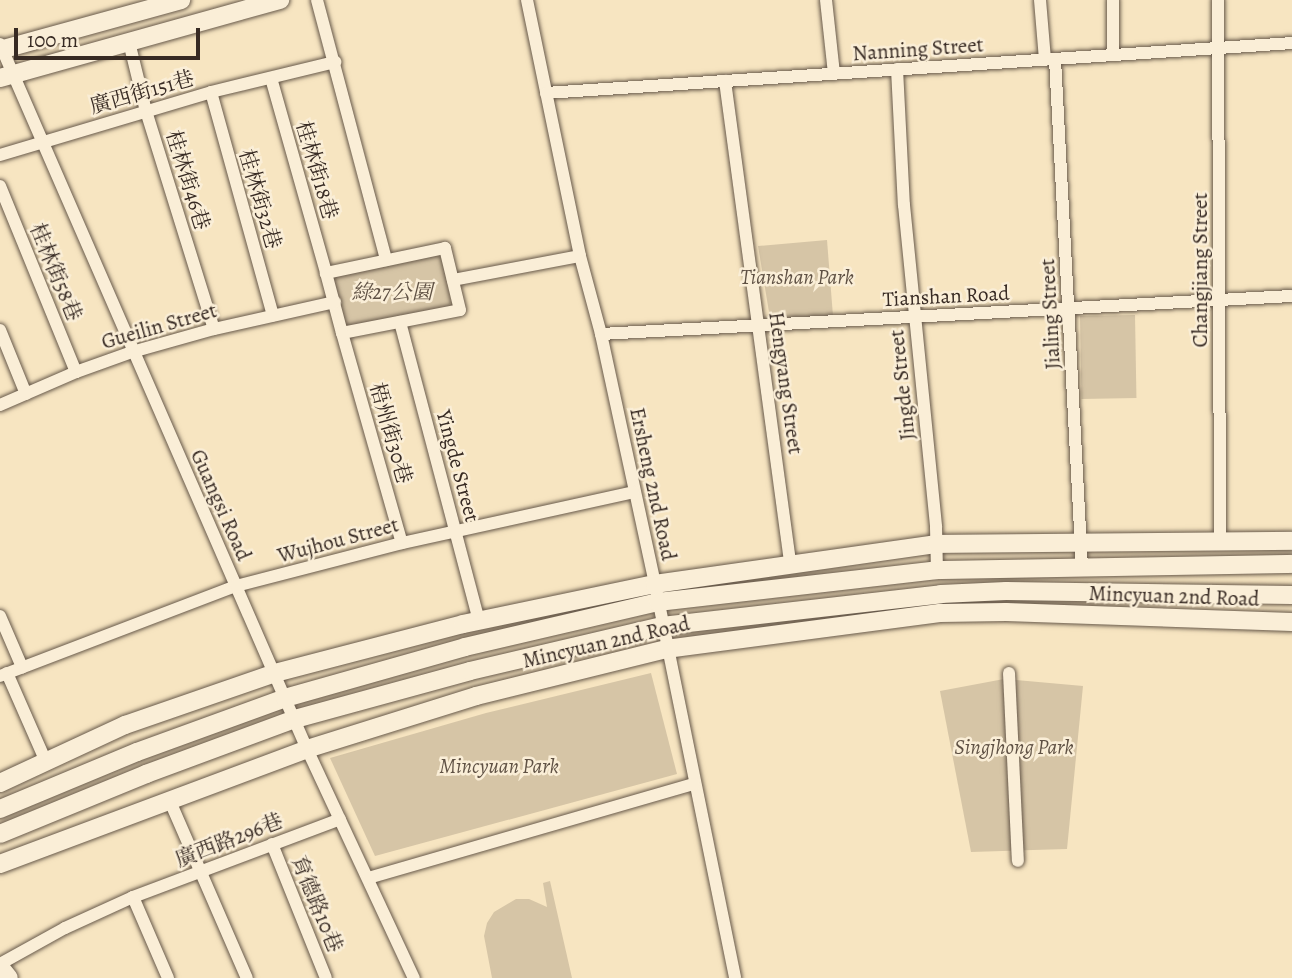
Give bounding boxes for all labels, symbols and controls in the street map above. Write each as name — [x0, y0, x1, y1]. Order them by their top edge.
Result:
scale bar — [18, 14, 203, 58]
text: 100 m — [27, 26, 78, 54]
street label: Nanning Street — [852, 32, 984, 66]
street label: 廣西街151巷 — [87, 65, 197, 119]
street label: 桂林街18巷 — [291, 118, 343, 222]
street label: 桂林街46巷 — [161, 127, 215, 233]
street label: 桂林街32巷 — [234, 146, 286, 252]
street label: Changjiang Street — [1187, 193, 1213, 347]
street label: 桂林街58巷 — [25, 219, 87, 325]
street label: Jialing Street — [1035, 258, 1065, 370]
park label: Tianshan Park — [740, 264, 854, 290]
park label: 綠27公園 — [351, 279, 433, 305]
street label: Tianshan Road — [882, 280, 1010, 312]
street label: Gueilin Street — [99, 298, 219, 354]
street label: Hengyang Street — [764, 310, 808, 456]
street label: Jingde Street — [884, 329, 920, 441]
street label: 梧州街30巷 — [365, 380, 417, 486]
street label: Ersheng 2nd Road — [624, 405, 682, 563]
street label: Yingde Street — [431, 407, 485, 525]
street label: Guangsi Road — [185, 446, 257, 564]
street label: Wujhou Street — [275, 512, 401, 568]
street label: Mincyuan 2nd Road — [1088, 580, 1260, 612]
street label: Mincyuan 2nd Road — [520, 611, 692, 673]
park label: Singjhong Park — [954, 734, 1074, 760]
park label: Mincyuan Park — [439, 753, 559, 779]
street label: 廣西路296巷 — [172, 808, 286, 872]
street label: 育德路10巷 — [286, 852, 348, 956]

